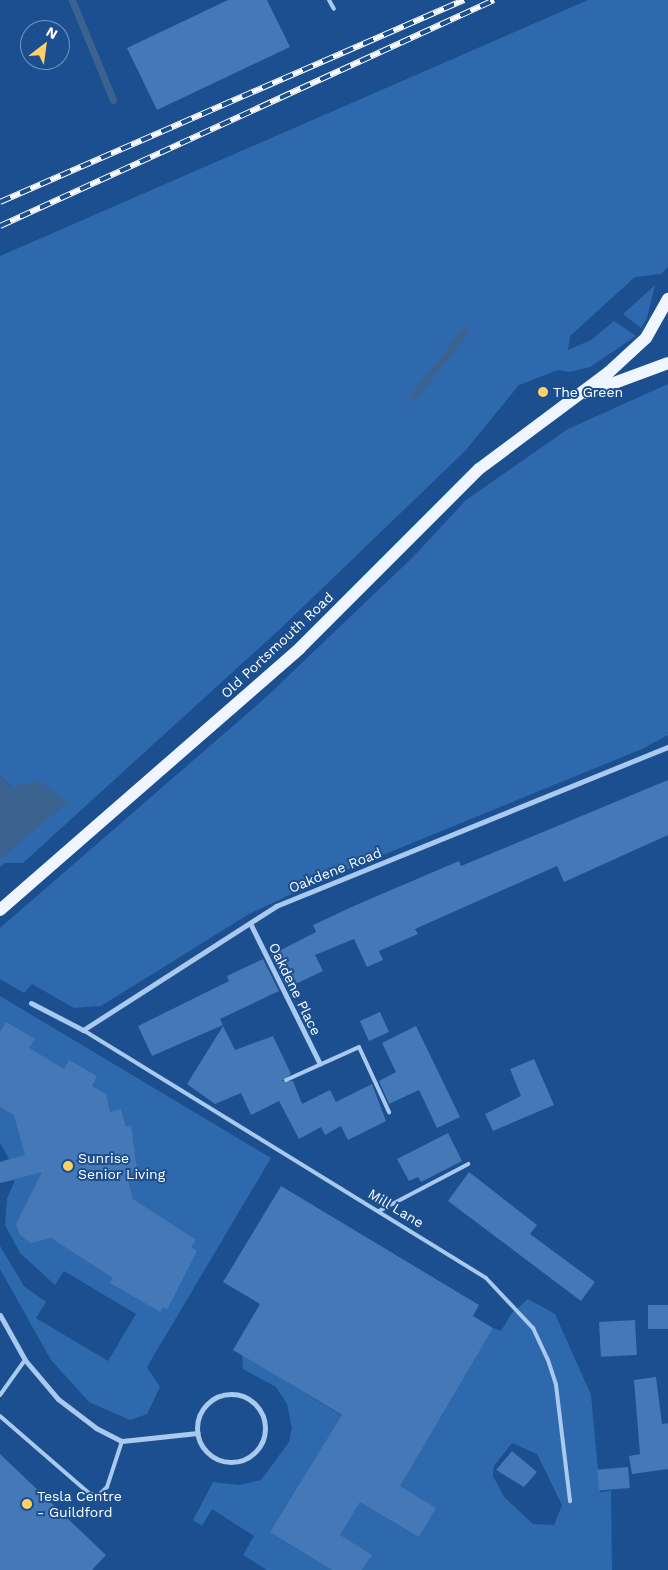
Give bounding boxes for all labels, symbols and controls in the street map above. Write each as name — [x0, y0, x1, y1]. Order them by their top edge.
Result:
north arrow — [20, 20, 70, 70]
text: N — [44, 23, 60, 42]
place label: The Green — [553, 384, 623, 400]
marker: The Green — [537, 386, 549, 398]
street label: Old Portsmouth Road — [217, 589, 337, 701]
street label: Oakdene Road — [286, 844, 384, 896]
street label: Oakdene Place — [265, 940, 325, 1038]
place label: Sunrise Senior Living — [78, 1150, 166, 1182]
marker: Sunrise Senior Living — [62, 1160, 74, 1172]
street label: Mill Lane — [365, 1185, 427, 1231]
place label: Tesla Centre - Guildford — [37, 1488, 122, 1520]
marker: Tesla Centre - Guildford — [21, 1498, 33, 1510]

